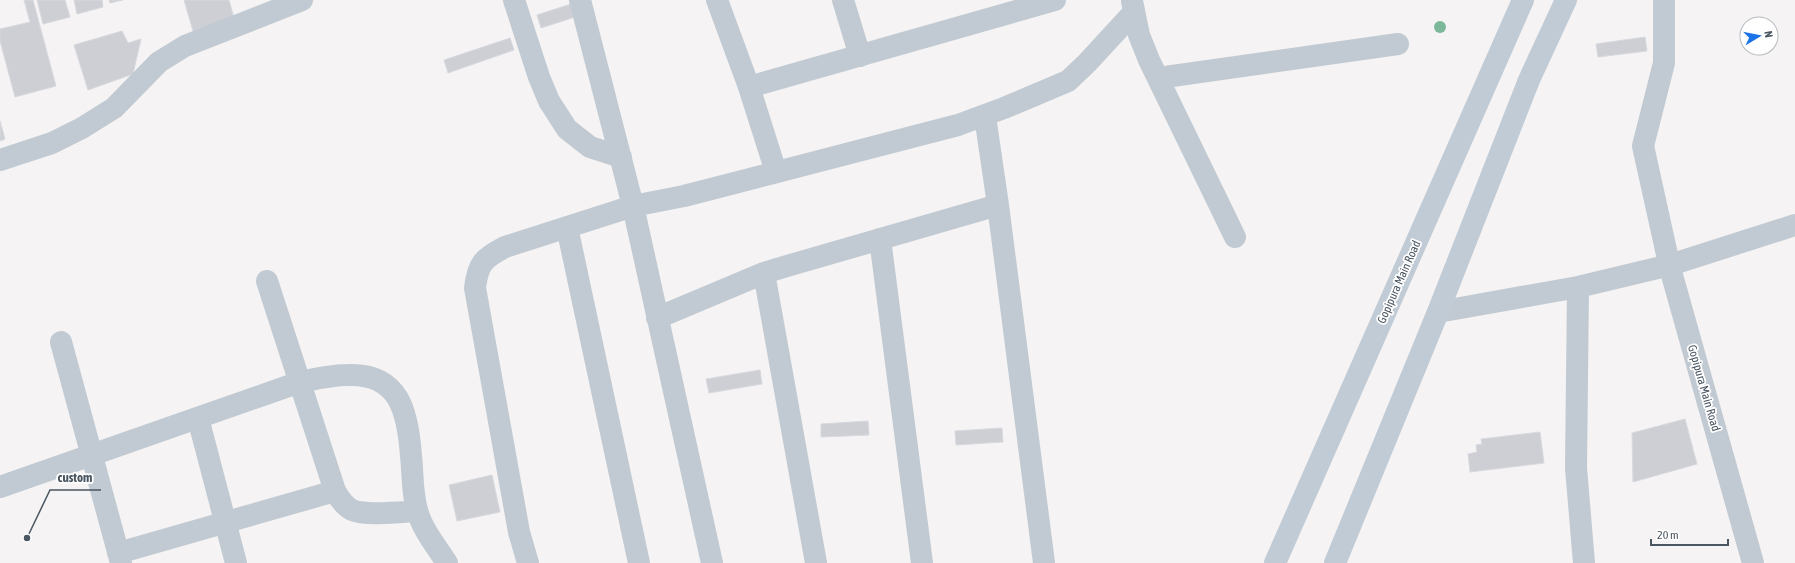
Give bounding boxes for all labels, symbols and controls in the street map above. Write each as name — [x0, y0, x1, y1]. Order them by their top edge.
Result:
north arrow — [1739, 16, 1779, 56]
text: N — [1762, 30, 1775, 39]
street label: Gopipura Main Road — [1374, 238, 1424, 326]
street label: Gopipura Main Road — [1685, 343, 1723, 433]
callout: custom — [50, 465, 101, 490]
text: custom — [58, 470, 92, 485]
scale bar — [1651, 521, 1728, 547]
text: 20 m — [1657, 528, 1679, 542]

